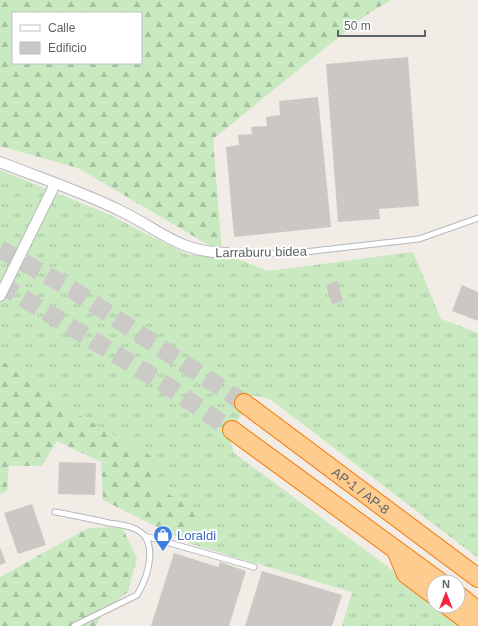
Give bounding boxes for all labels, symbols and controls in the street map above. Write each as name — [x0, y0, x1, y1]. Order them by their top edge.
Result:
legend — [12, 12, 142, 64]
scale bar — [338, 12, 425, 38]
text: 50 m — [344, 19, 371, 33]
text: Calle — [48, 21, 76, 35]
text: Edificio — [48, 41, 87, 55]
street label: Larraburu bidea — [215, 244, 308, 260]
street label: AP-1 / AP-8 — [329, 464, 393, 517]
shop icon: Loraldi — [152, 524, 174, 552]
place label: Loraldi — [177, 528, 216, 543]
north arrow — [426, 574, 466, 614]
text: N — [442, 578, 450, 590]

